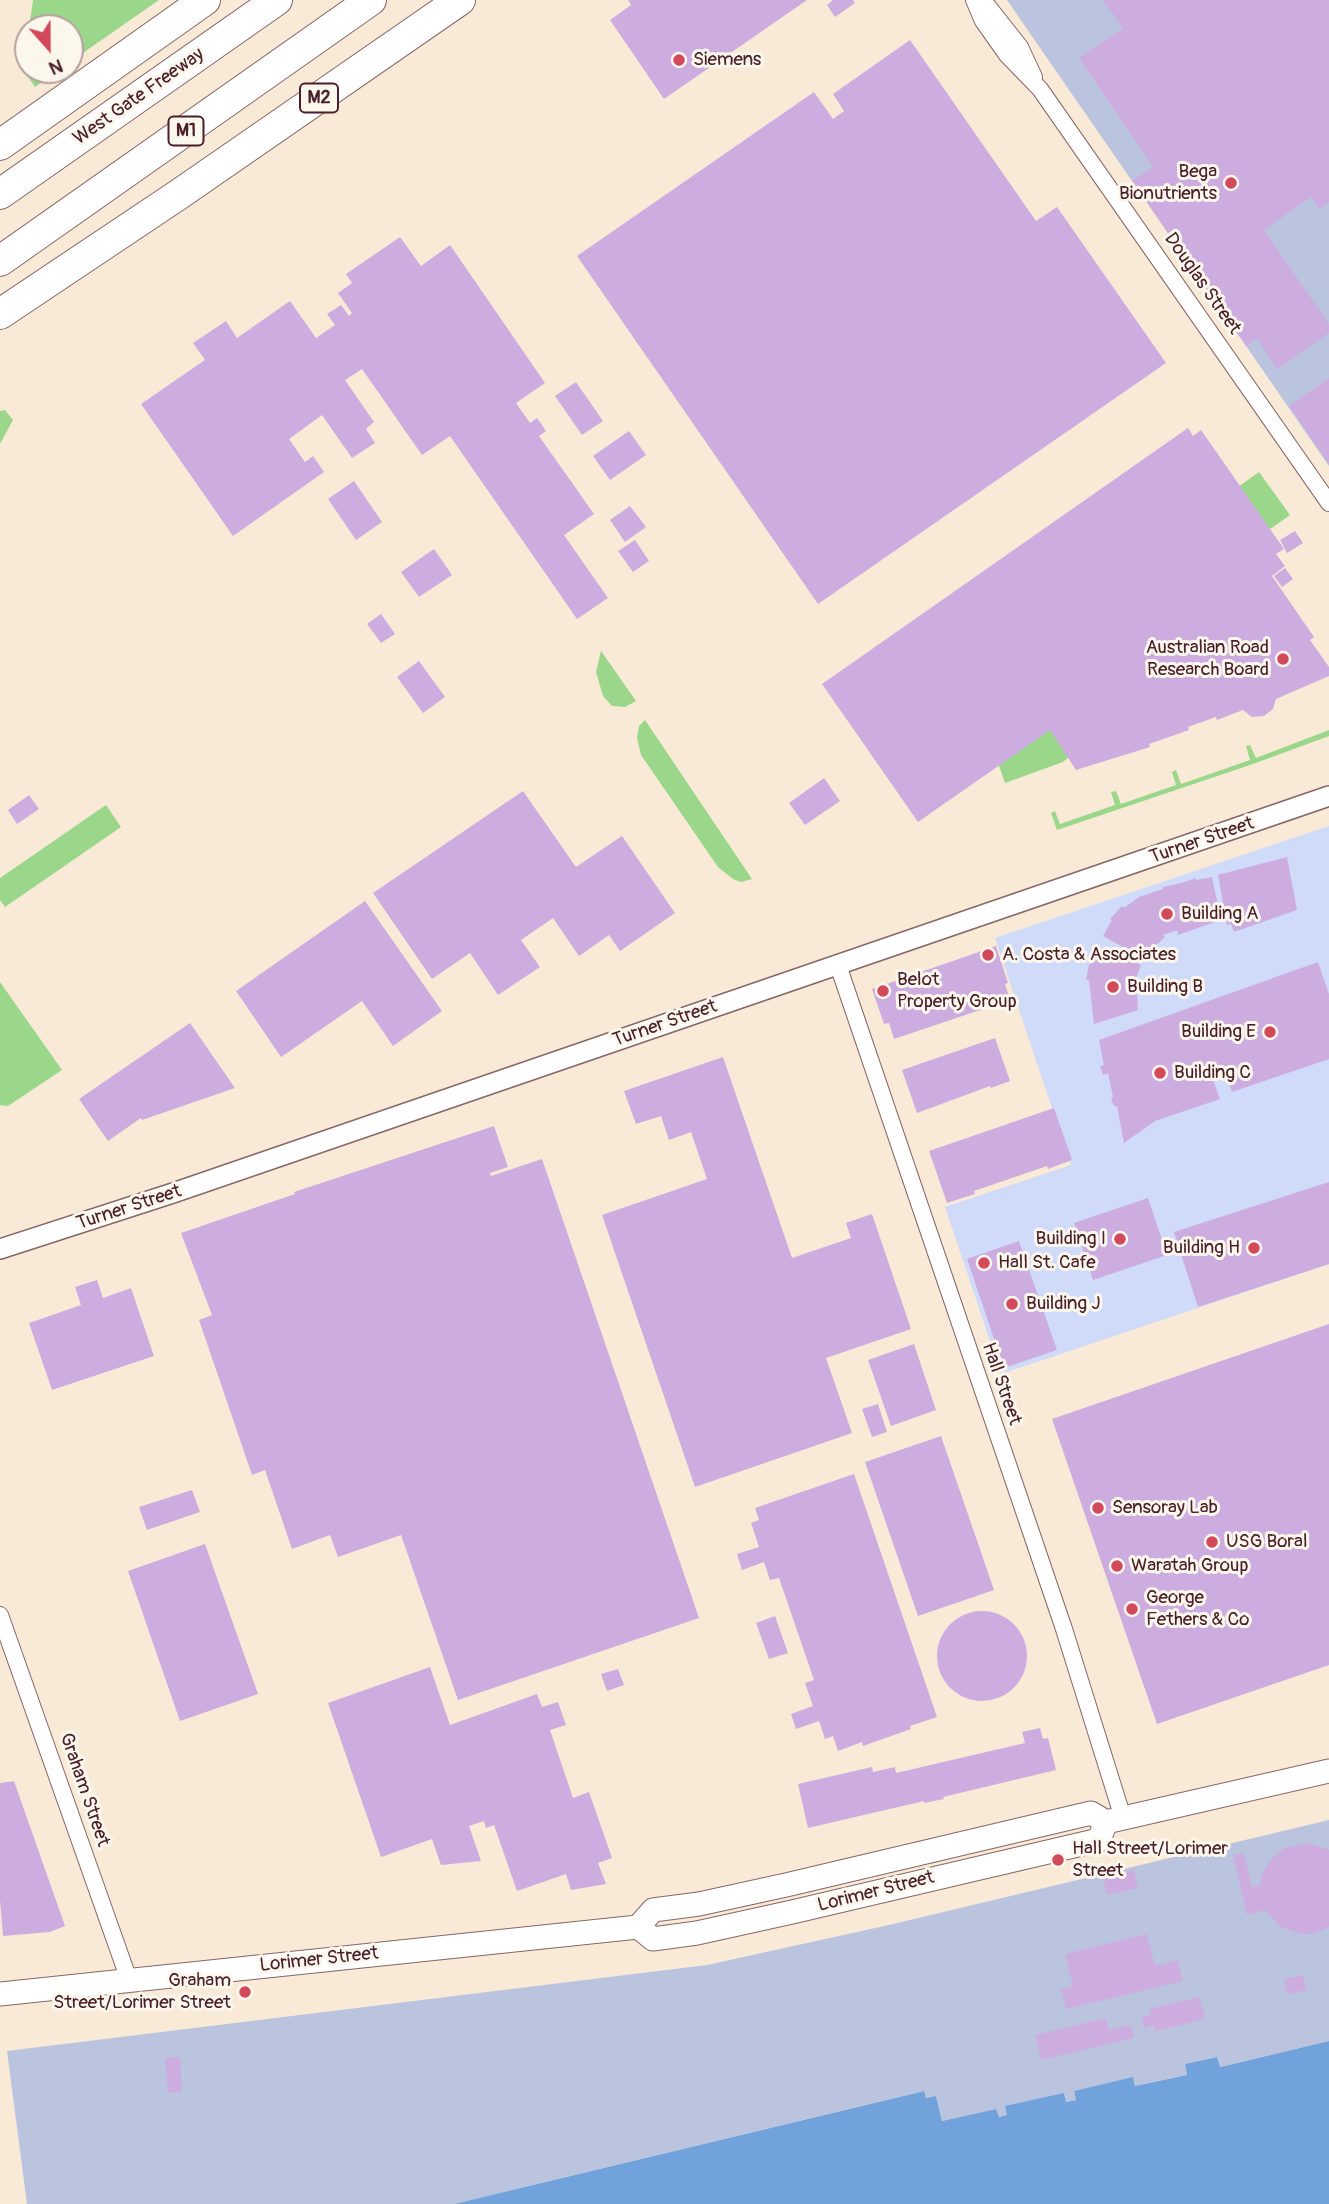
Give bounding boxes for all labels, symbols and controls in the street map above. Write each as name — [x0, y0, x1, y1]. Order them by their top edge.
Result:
north arrow — [14, 14, 84, 84]
street label: West Gate Freeway — [69, 43, 209, 151]
place label: Siemens — [693, 49, 761, 71]
marker: Siemens — [671, 52, 687, 68]
text: N — [46, 53, 66, 80]
road number: M2 — [300, 84, 338, 113]
road number: M1 — [168, 116, 204, 146]
place label: Bega Bionutrients — [1119, 161, 1217, 205]
marker: Bega Bionutrients — [1223, 175, 1239, 191]
street label: Douglas Street — [1159, 229, 1245, 339]
place label: Australian Road Research Board — [1146, 637, 1269, 681]
marker: Australian Road Research Board — [1275, 651, 1291, 667]
street label: Turner Street — [1147, 812, 1257, 870]
place label: Building A — [1181, 903, 1258, 925]
marker: Building A — [1159, 906, 1175, 922]
place label: A. Costa & Associates — [1002, 944, 1176, 966]
marker: A. Costa & Associates — [980, 947, 996, 963]
place label: Belot Property Group — [897, 969, 1017, 1013]
place label: Building B — [1127, 976, 1203, 998]
marker: Building B — [1105, 979, 1121, 995]
marker: Belot Property Group — [875, 983, 891, 999]
street label: Turner Street — [610, 995, 720, 1053]
place label: Building E — [1181, 1021, 1256, 1043]
marker: Building E — [1262, 1024, 1278, 1040]
place label: Building C — [1174, 1062, 1251, 1084]
marker: Building C — [1152, 1065, 1168, 1081]
street label: Turner Street — [74, 1180, 184, 1236]
place label: Building I — [1035, 1228, 1106, 1250]
marker: Building I — [1112, 1231, 1128, 1247]
place label: Building H — [1163, 1237, 1240, 1259]
marker: Building H — [1246, 1240, 1262, 1256]
place label: Hall St. Cafe — [998, 1252, 1096, 1274]
marker: Hall St. Cafe — [976, 1255, 992, 1271]
place label: Building J — [1026, 1293, 1100, 1315]
marker: Building J — [1004, 1296, 1020, 1312]
street label: Hall Street — [976, 1340, 1026, 1428]
place label: Sensoray Lab — [1112, 1497, 1218, 1519]
marker: Sensoray Lab — [1090, 1500, 1106, 1516]
place label: USG Boral — [1226, 1531, 1307, 1553]
marker: USG Boral — [1204, 1534, 1220, 1550]
place label: Waratah Group — [1131, 1555, 1248, 1577]
marker: Waratah Group — [1109, 1558, 1125, 1574]
place label: George Fethers & Co — [1146, 1587, 1250, 1631]
marker: George Fethers & Co — [1124, 1601, 1140, 1617]
street label: Graham Street — [54, 1730, 114, 1850]
place label: Hall Street/Lorimer Street — [1072, 1838, 1228, 1882]
marker: Hall Street/Lorimer Street — [1050, 1852, 1066, 1868]
street label: Lorimer Street — [815, 1867, 937, 1917]
street label: Lorimer Street — [258, 1942, 380, 1978]
place label: Graham Street/Lorimer Street — [53, 1970, 231, 2014]
marker: Graham Street/Lorimer Street — [237, 1984, 253, 2000]

